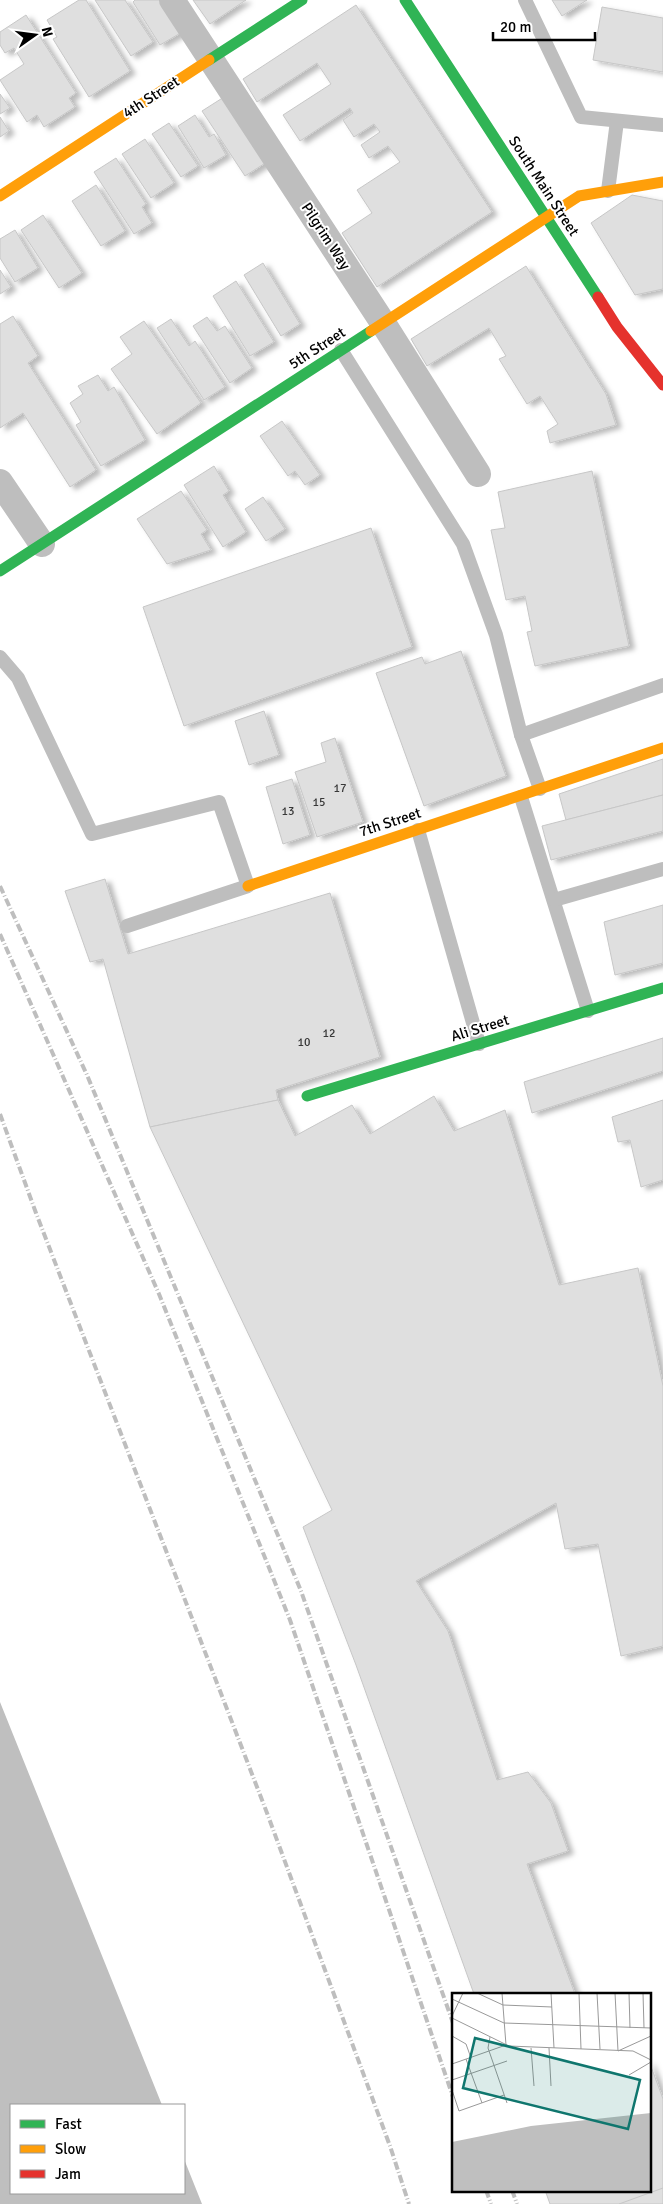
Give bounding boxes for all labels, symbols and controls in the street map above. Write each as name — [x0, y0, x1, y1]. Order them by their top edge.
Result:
north arrow — [10, 10, 60, 60]
scale bar — [493, 10, 596, 42]
text: 20 m — [500, 18, 531, 36]
text: N — [38, 25, 57, 39]
street label: 4th Street — [119, 72, 183, 122]
street label: South Main Street — [505, 133, 583, 239]
street label: Pilgrim Way — [298, 199, 354, 273]
street label: 5th Street — [285, 323, 349, 373]
house number: 17 — [334, 781, 346, 796]
house number: 15 — [313, 795, 325, 810]
house number: 13 — [282, 804, 294, 819]
street label: 7th Street — [357, 804, 423, 840]
street label: Ali Street — [449, 1011, 511, 1045]
house number: 12 — [323, 1026, 335, 1041]
house number: 10 — [298, 1035, 310, 1050]
inset map — [452, 1993, 650, 2192]
legend — [10, 2104, 185, 2194]
text: Fast — [55, 2115, 82, 2133]
text: Slow — [55, 2140, 86, 2158]
text: Jam — [55, 2165, 81, 2183]

